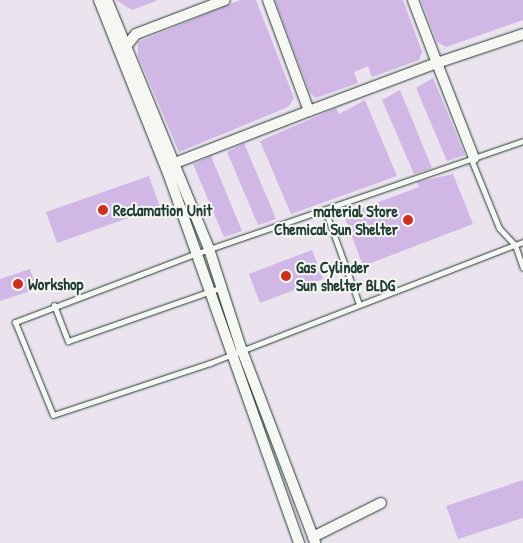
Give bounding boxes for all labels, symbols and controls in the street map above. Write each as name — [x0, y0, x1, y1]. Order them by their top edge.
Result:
place label: Reclamation Unit — [113, 200, 212, 220]
place label: material Store Chemical Sun Shelter — [274, 201, 398, 239]
marker: Reclamation Unit — [97, 204, 109, 216]
marker: material Store Chemical Sun Shelter — [402, 214, 414, 226]
place label: Gas Cylinder Sun shelter BLDG — [296, 257, 395, 295]
marker: Gas Cylinder Sun shelter BLDG — [280, 270, 292, 282]
place label: Workshop — [28, 274, 83, 294]
marker: Workshop — [12, 278, 24, 290]

